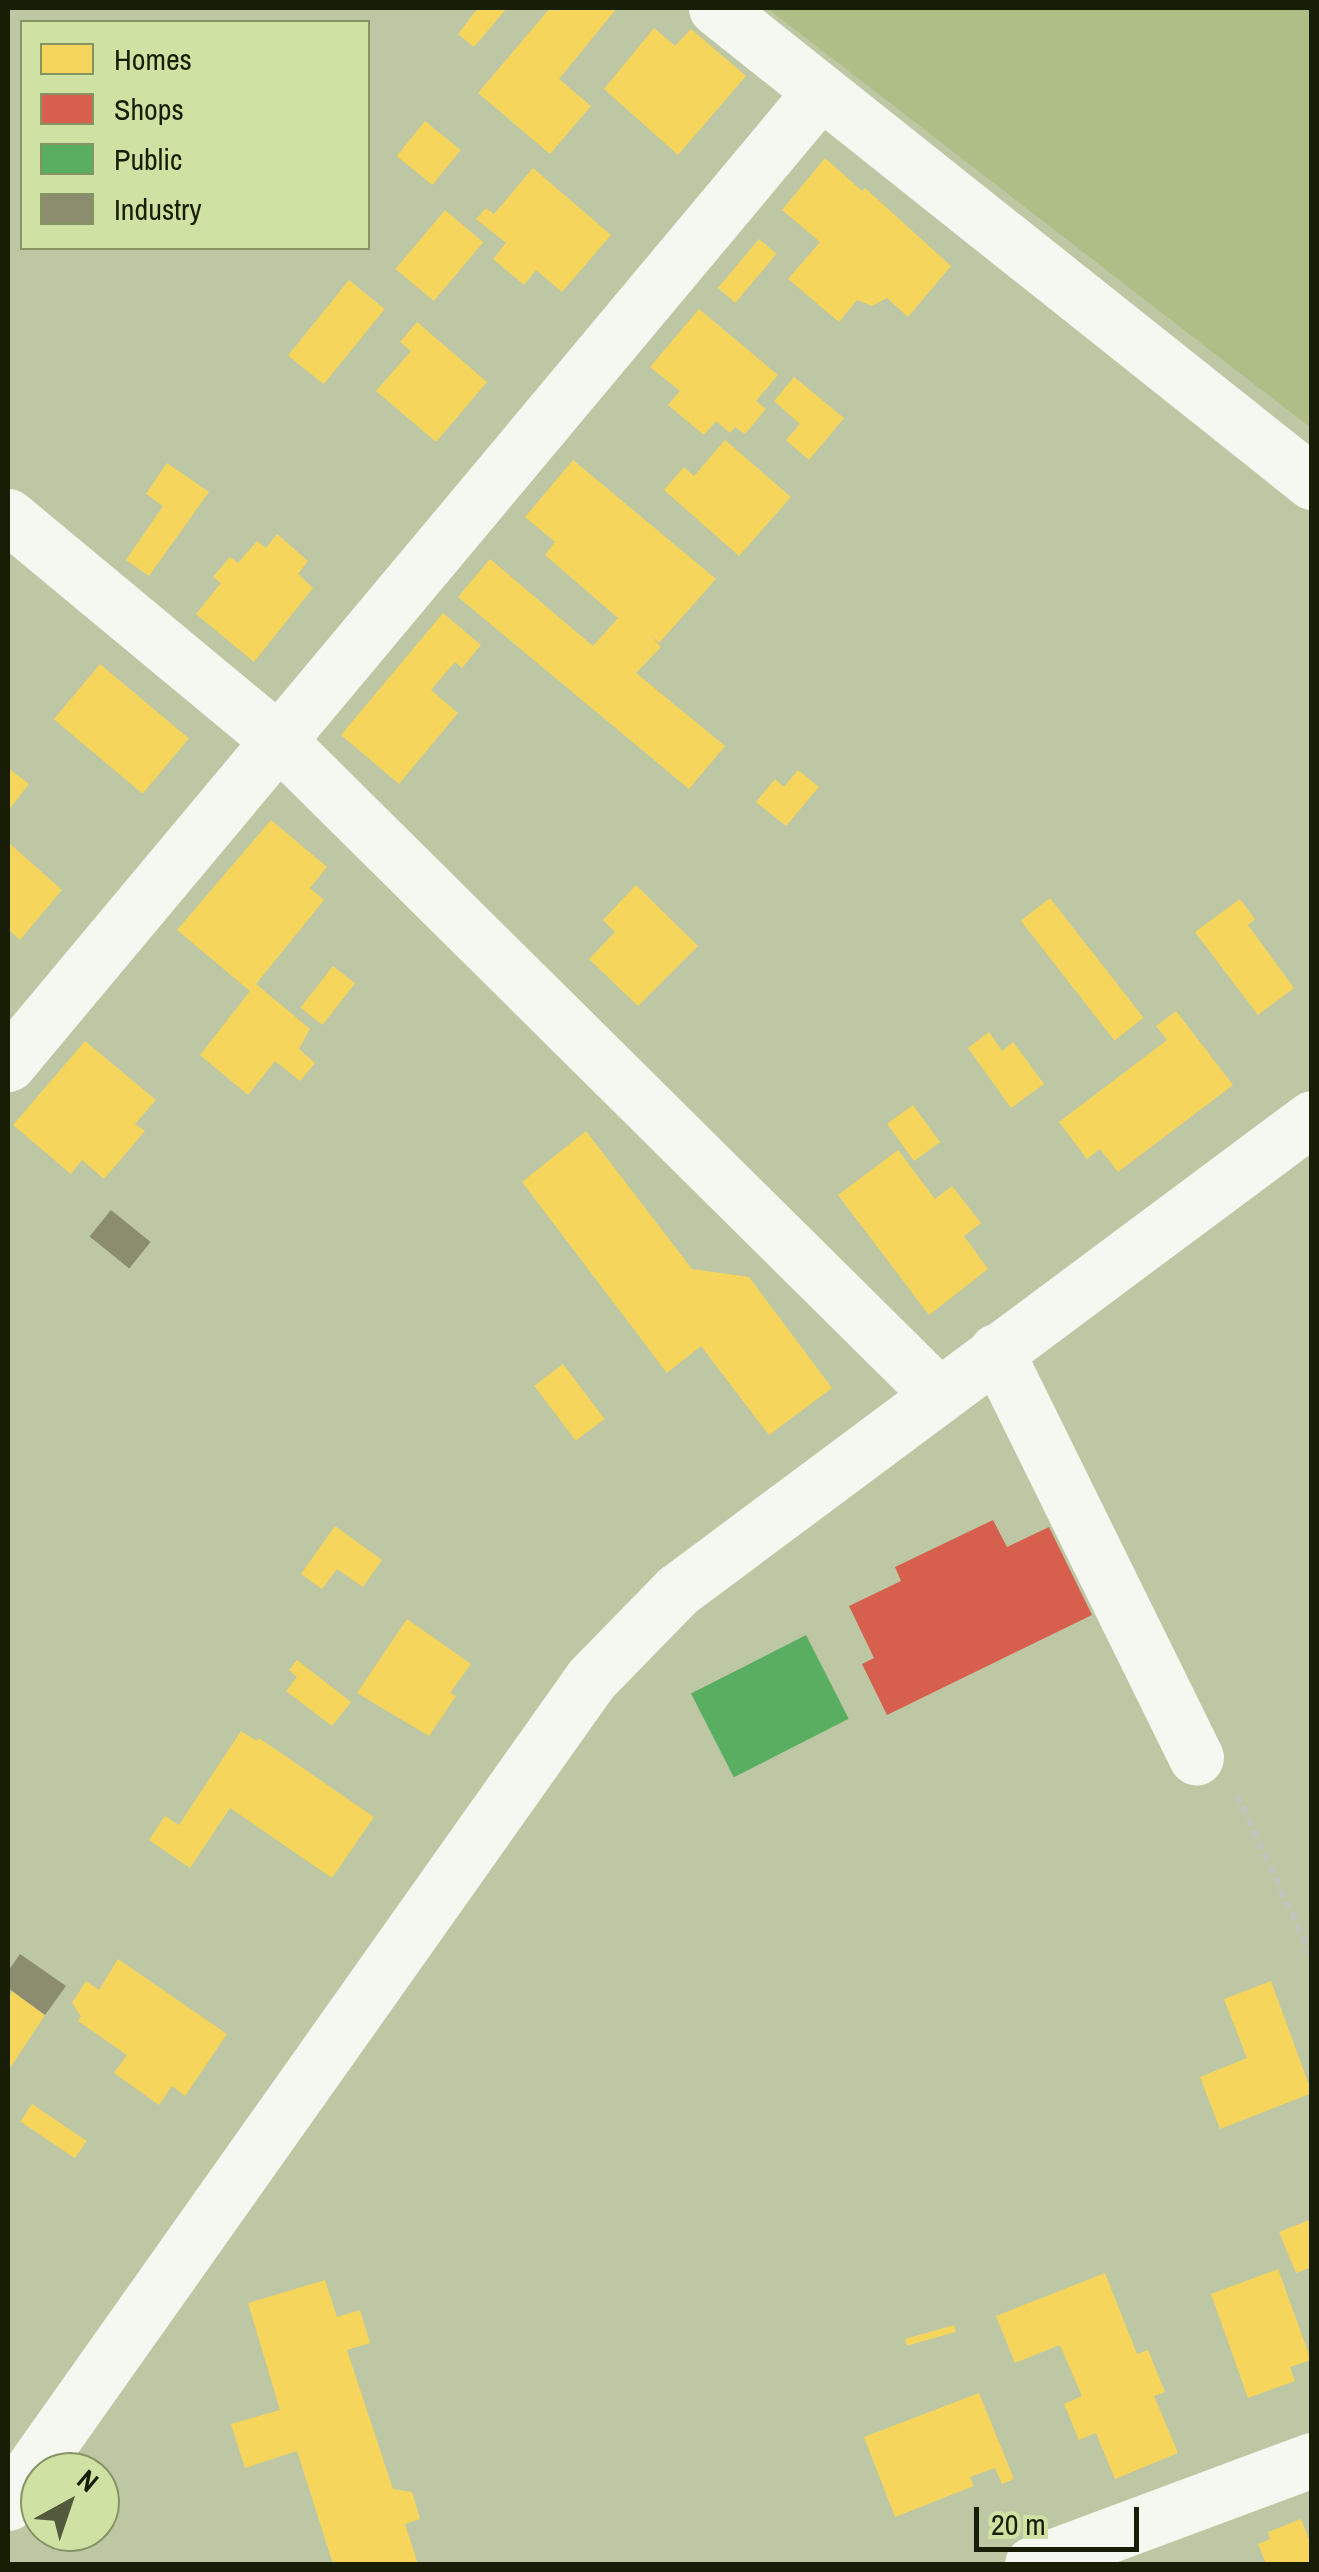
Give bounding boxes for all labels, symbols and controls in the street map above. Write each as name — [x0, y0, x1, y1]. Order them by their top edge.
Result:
legend — [20, 20, 370, 250]
text: Homes — [114, 39, 192, 79]
text: Shops — [114, 89, 184, 129]
text: Public — [114, 139, 182, 179]
text: Industry — [114, 189, 202, 229]
north arrow — [20, 2452, 120, 2552]
text: N — [69, 2461, 107, 2500]
scale bar — [979, 2487, 1144, 2549]
text: 20 m — [991, 2504, 1046, 2544]

